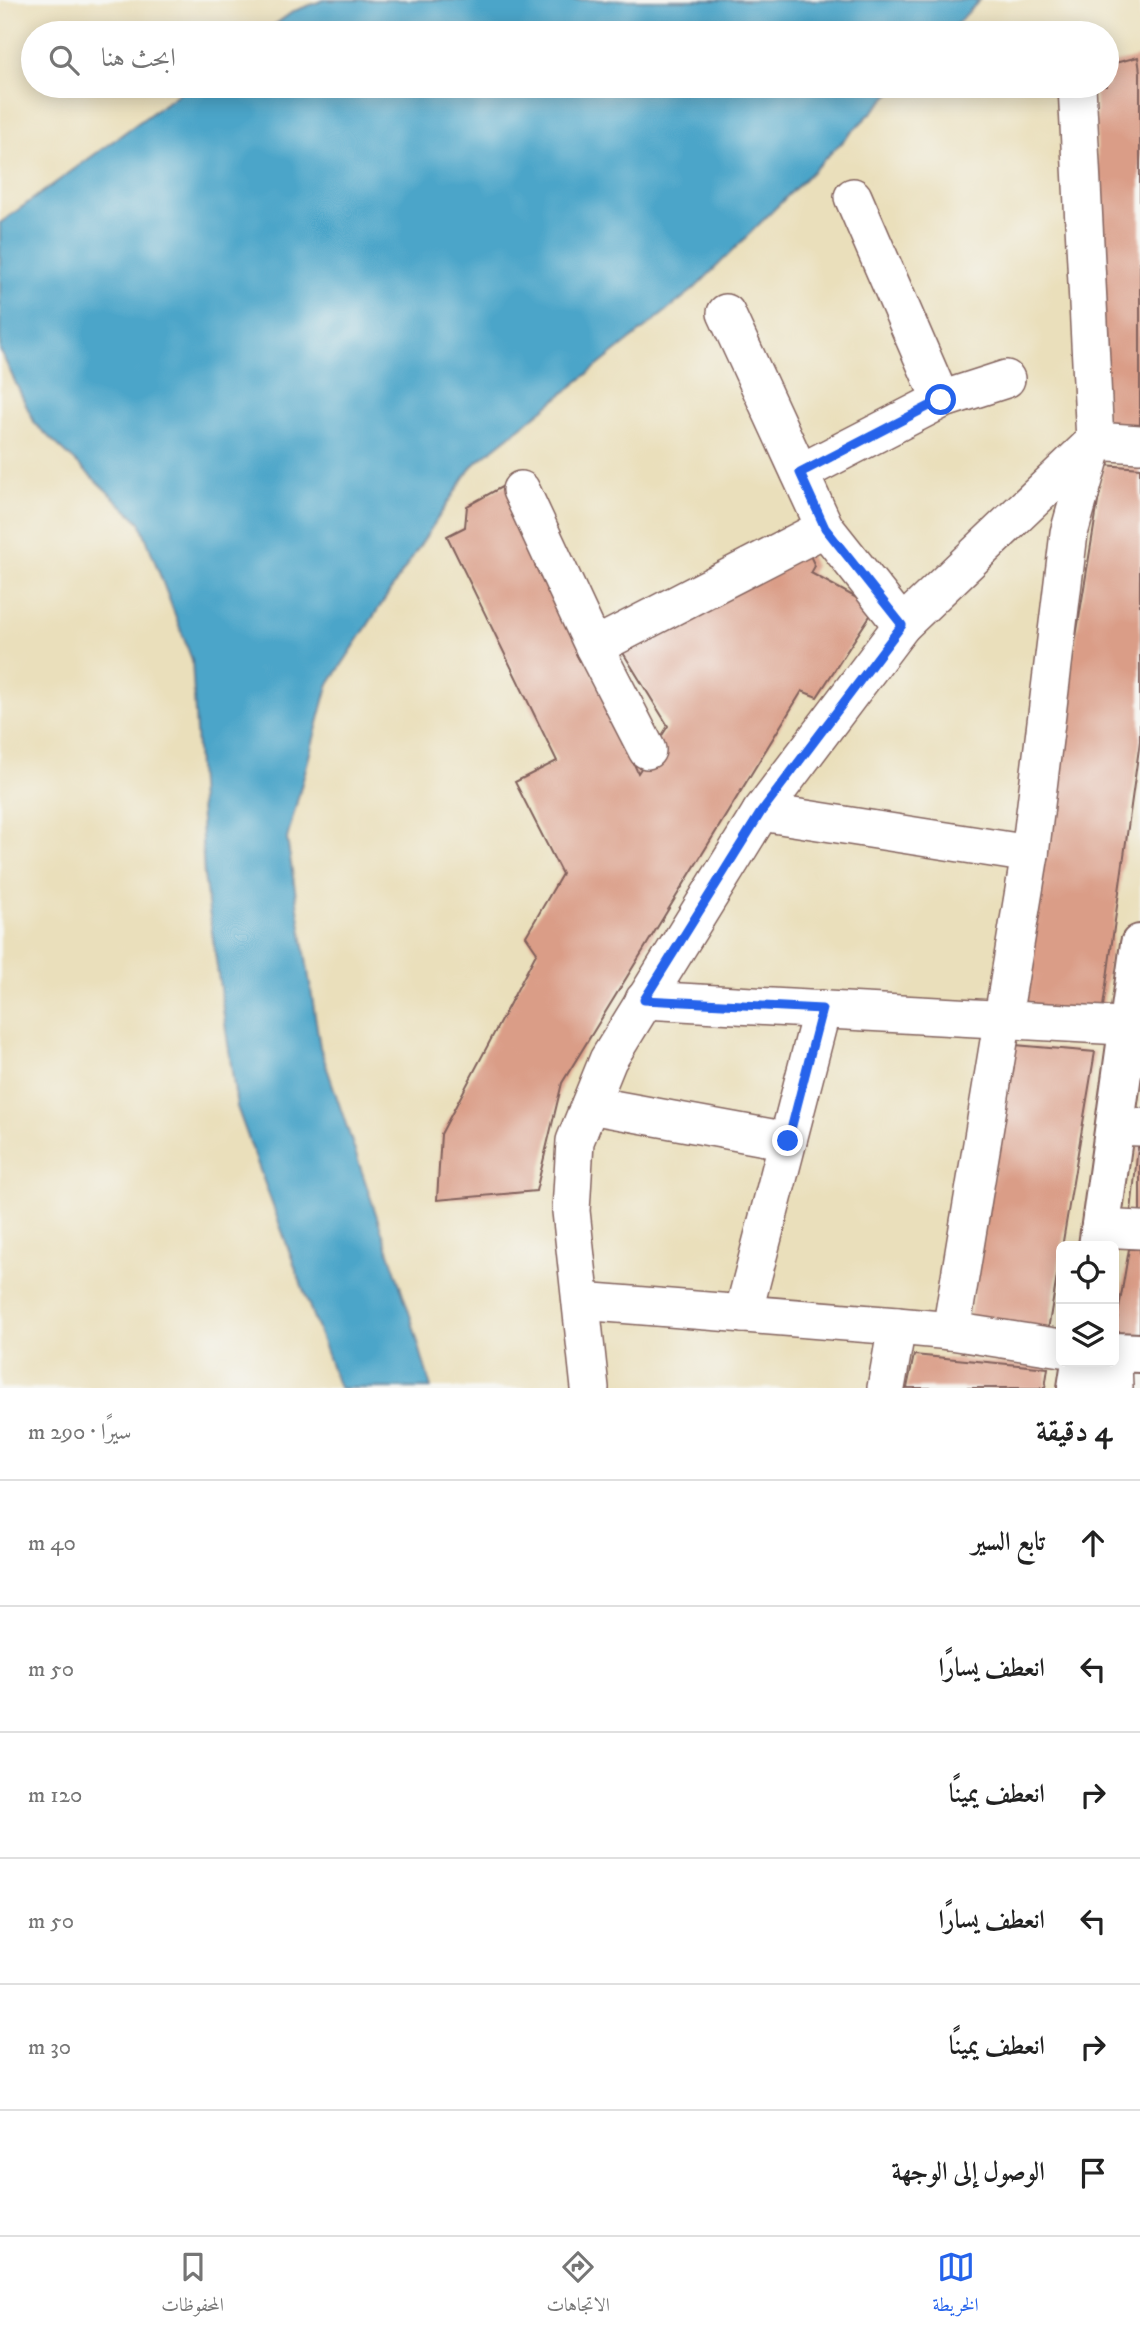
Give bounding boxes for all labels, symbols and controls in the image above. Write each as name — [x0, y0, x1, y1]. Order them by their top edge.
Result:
search box — [21, 21, 1119, 98]
icon: search — [45, 41, 83, 79]
text: ابحث هنا — [101, 42, 176, 75]
route start — [925, 384, 956, 415]
route end — [772, 1125, 803, 1156]
map controls — [1056, 1241, 1119, 1367]
button: locate — [1056, 1241, 1119, 1304]
button: layers — [1056, 1304, 1119, 1367]
text: 4 دقيقة — [1036, 1414, 1112, 1451]
text: سيرًا · 290 m — [28, 1418, 131, 1447]
icon: ahead — [1074, 1524, 1112, 1562]
text: تابع السير — [972, 1526, 1045, 1559]
text: 40 m — [28, 1529, 76, 1558]
icon: left — [1074, 1650, 1112, 1688]
text: انعطف يسارًا — [938, 1652, 1045, 1685]
text: 50 m — [28, 1655, 74, 1684]
icon: right — [1074, 1776, 1112, 1814]
text: انعطف يمينًا — [949, 1778, 1045, 1811]
text: 120 m — [28, 1781, 82, 1810]
icon: left — [1074, 1902, 1112, 1940]
text: انعطف يسارًا — [938, 1904, 1045, 1937]
text: 50 m — [28, 1907, 74, 1936]
icon: right — [1074, 2028, 1112, 2066]
text: انعطف يمينًا — [949, 2030, 1045, 2063]
text: 30 m — [28, 2033, 71, 2062]
icon: arrive — [1074, 2154, 1112, 2192]
text: الوصول إلى الوجهة — [891, 2156, 1045, 2189]
tab: المحفوظات — [161, 2248, 224, 2323]
tab: الاتجاهات — [547, 2248, 610, 2323]
tab: الخريطة — [932, 2248, 979, 2323]

